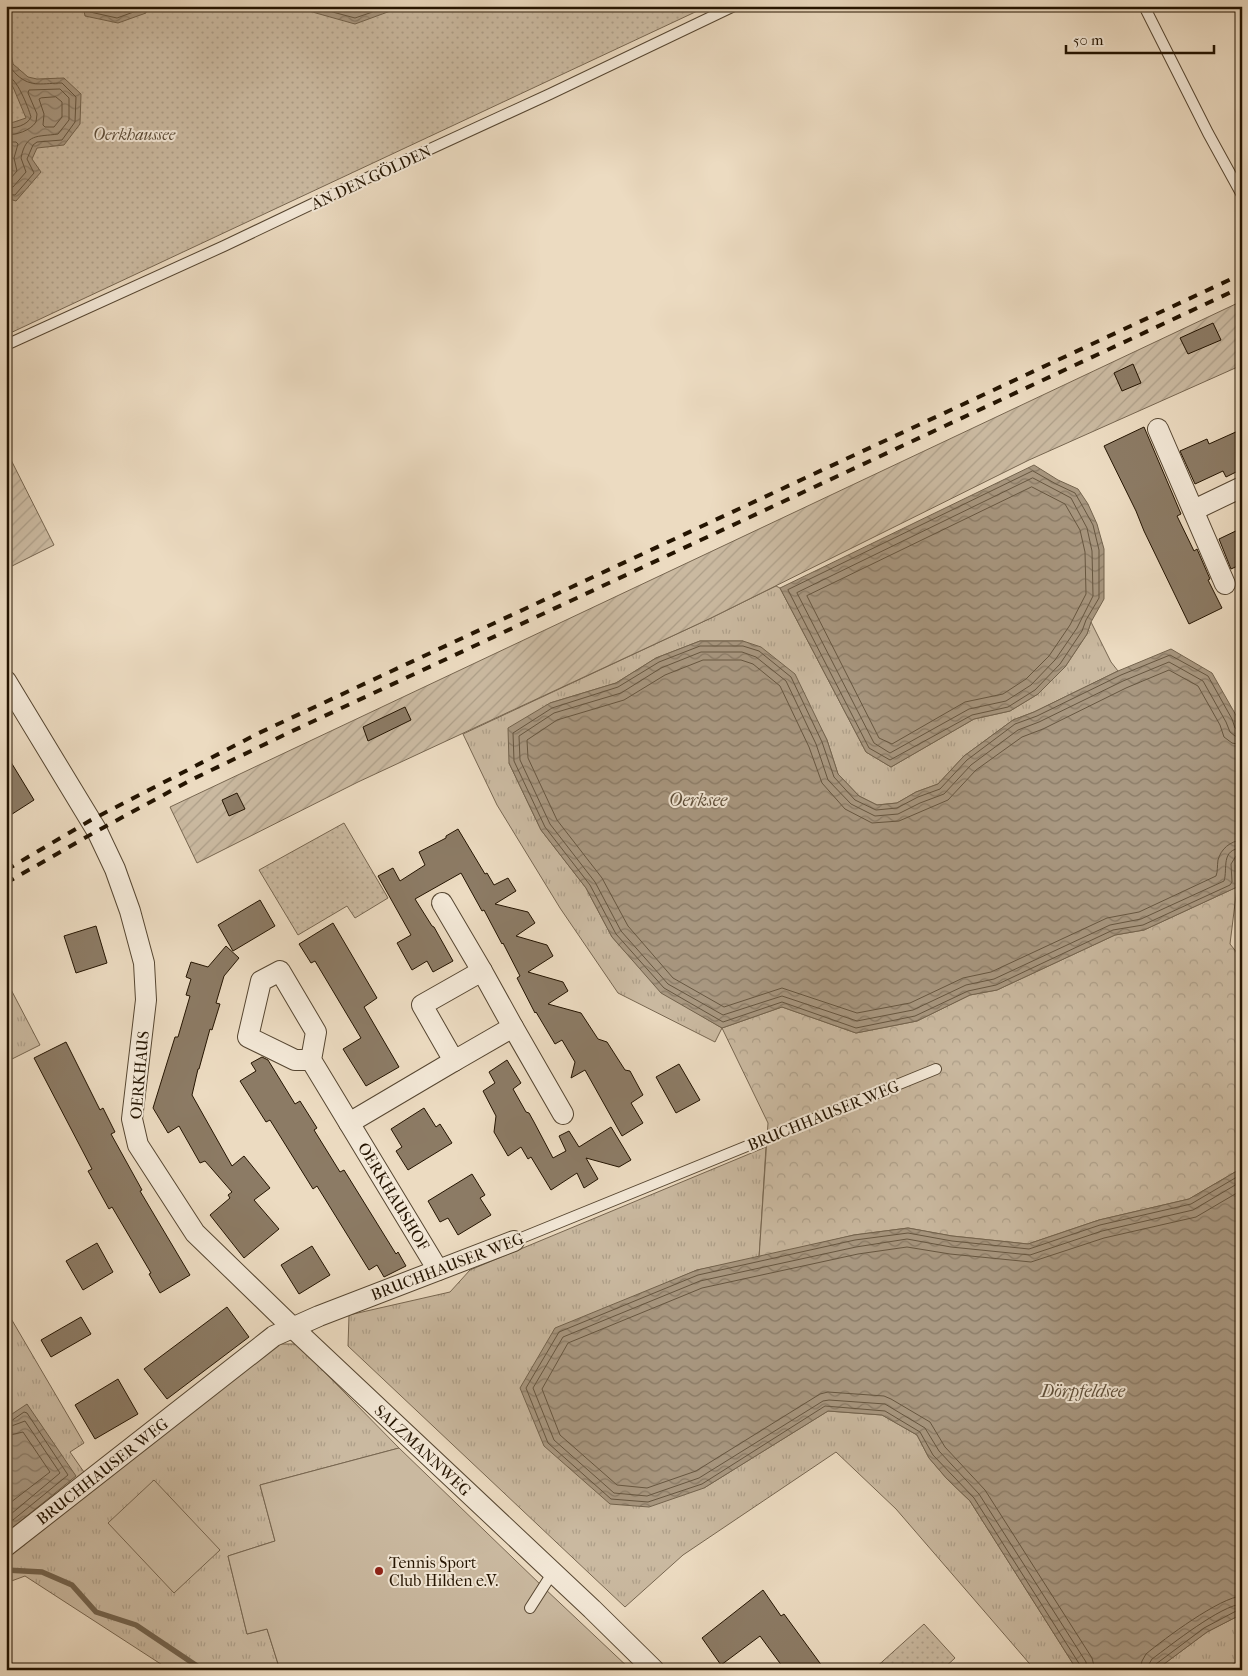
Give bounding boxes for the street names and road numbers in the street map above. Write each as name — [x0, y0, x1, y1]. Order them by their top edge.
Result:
street label: AN DEN GÖLDEN — [307, 141, 434, 214]
street label: OERKHAUS — [126, 1030, 153, 1120]
street label: BRUCHHAUSER WEG — [745, 1076, 902, 1155]
street label: OERKHAUSHOF — [354, 1139, 433, 1254]
street label: BRUCHHAUSER WEG — [368, 1229, 526, 1304]
street label: SALZMANNWEG — [370, 1401, 475, 1500]
street label: BRUCHHAUSER WEG — [33, 1414, 172, 1529]

